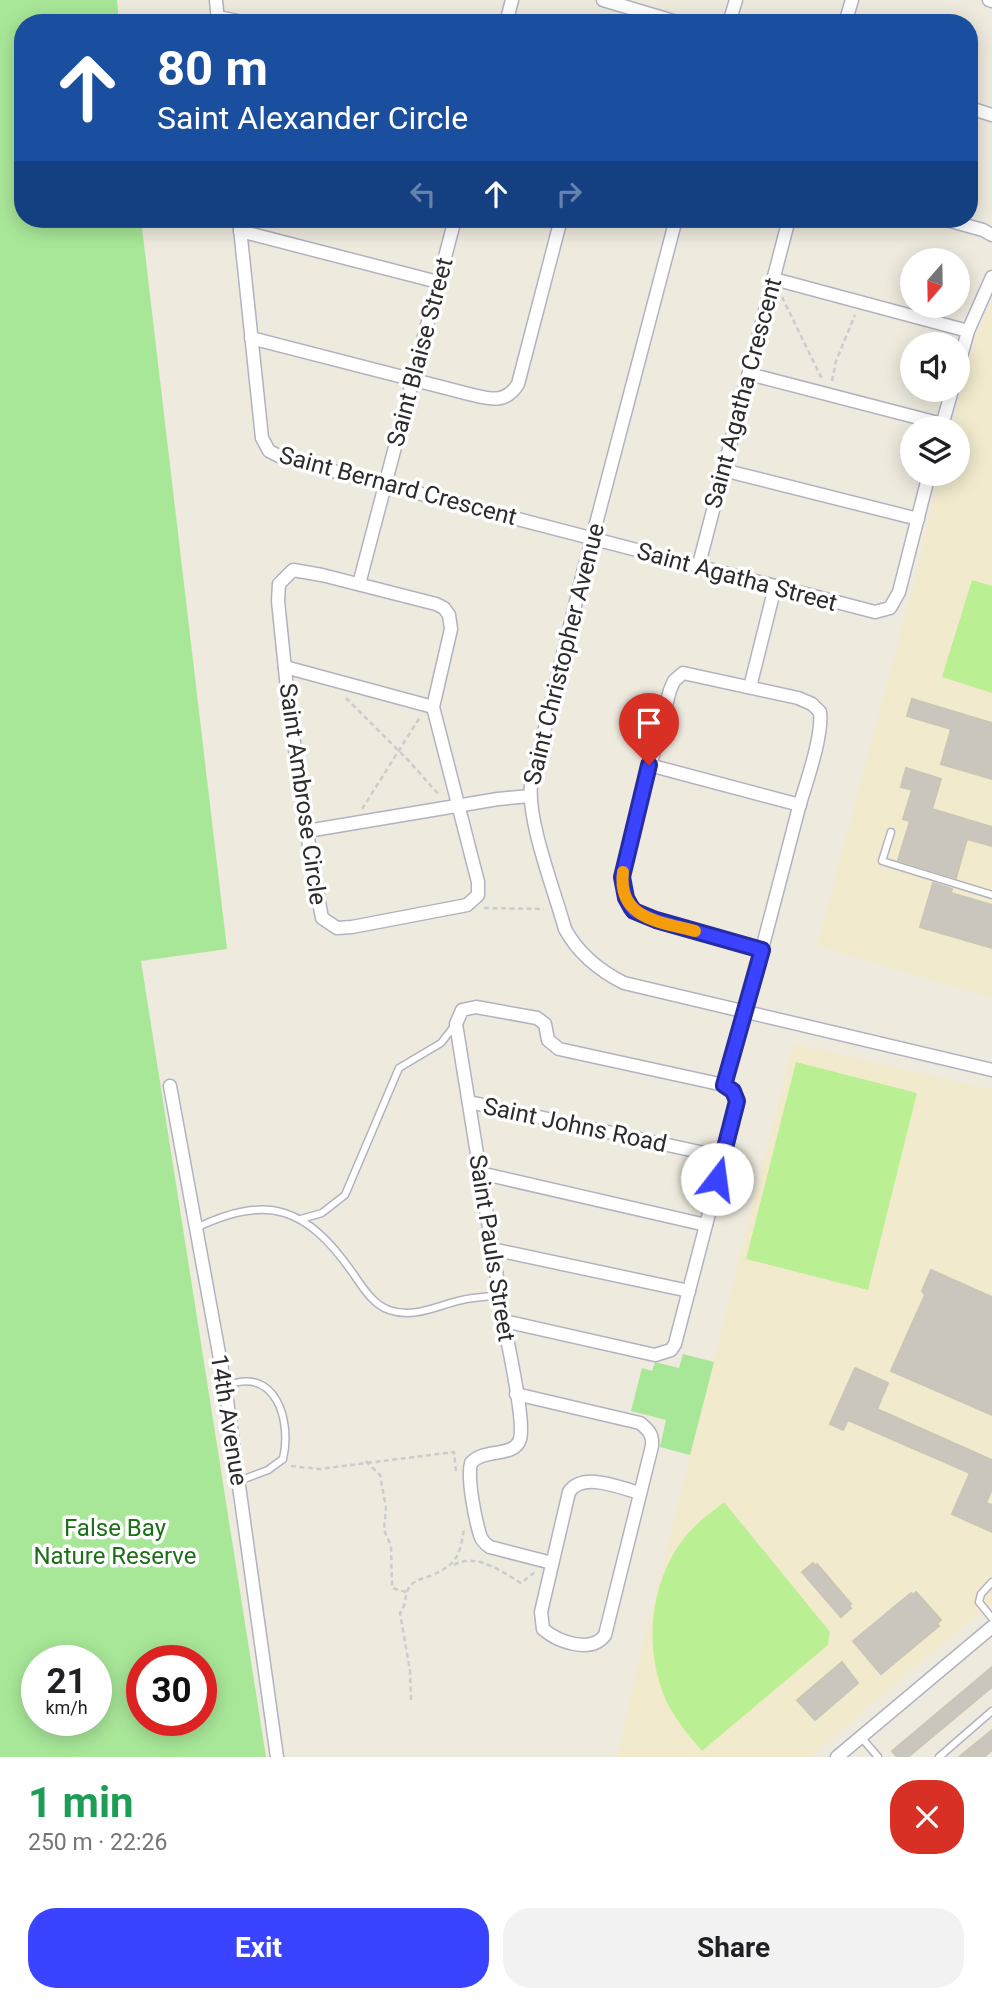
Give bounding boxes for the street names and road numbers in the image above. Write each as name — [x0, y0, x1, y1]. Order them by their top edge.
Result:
street label: Saint Blaise Street — [381, 254, 459, 449]
street label: Saint Agatha Crescent — [699, 275, 787, 511]
street label: Saint Bernard Crescent — [276, 441, 520, 531]
street label: Saint Christopher Avenue — [518, 520, 610, 788]
street label: Saint Agatha Street — [634, 537, 840, 617]
street label: Saint Ambrose Circle — [274, 681, 332, 907]
street label: Saint Johns Road — [481, 1092, 669, 1158]
street label: Saint Pauls Street — [463, 1152, 521, 1344]
street label: 14th Avenue — [205, 1352, 253, 1488]

